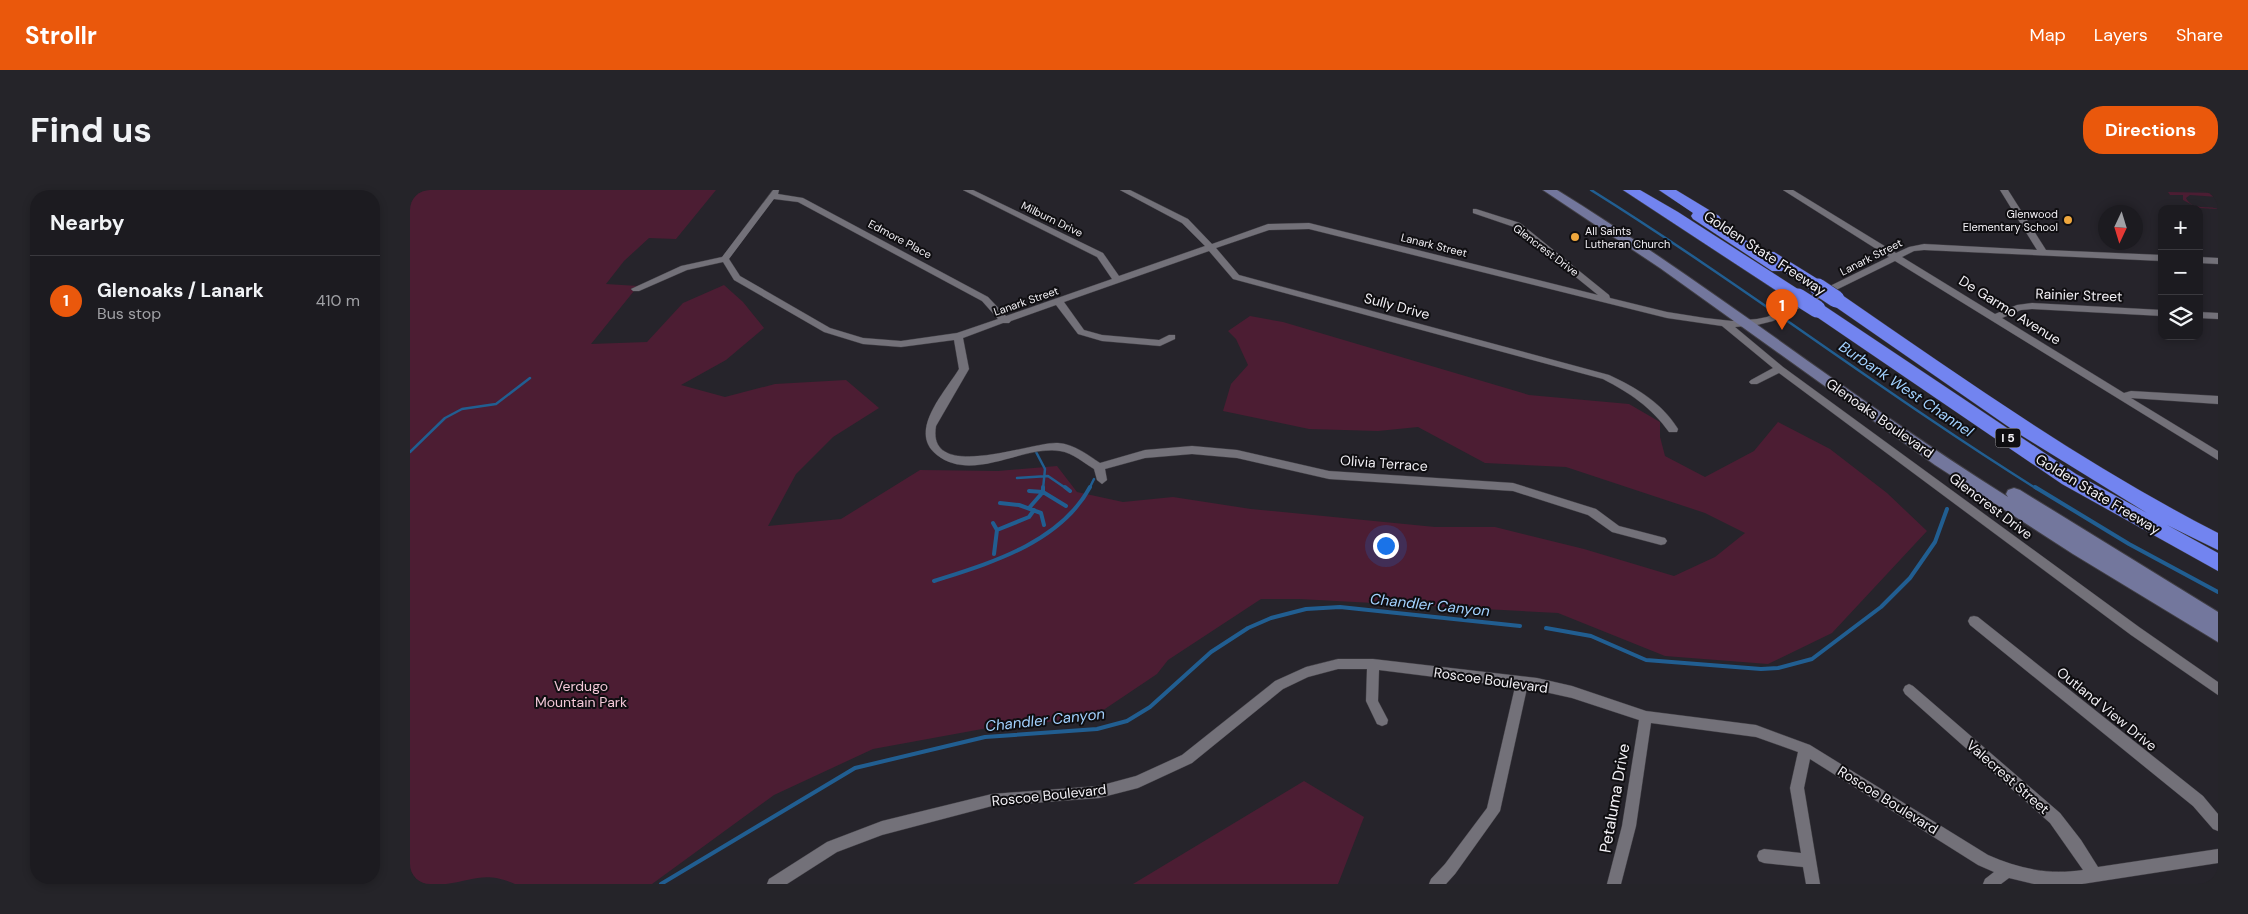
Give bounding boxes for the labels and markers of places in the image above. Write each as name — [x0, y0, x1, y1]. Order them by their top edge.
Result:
place label: Glenwood Elementary School — [1963, 207, 2058, 234]
marker: Glenwood Elementary School — [2062, 214, 2074, 226]
place label: All Saints Lutheran Church — [1585, 224, 1670, 251]
marker: All Saints Lutheran Church — [1569, 231, 1581, 243]
pin: 1 — [1766, 289, 1798, 330]

